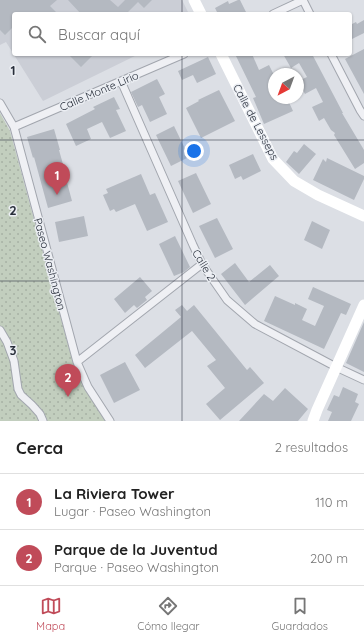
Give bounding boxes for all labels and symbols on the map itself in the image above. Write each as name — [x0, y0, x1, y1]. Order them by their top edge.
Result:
text: 1 — [10, 62, 16, 78]
street label: Calle Monte Lirio — [57, 68, 141, 114]
north arrow — [268, 68, 304, 104]
street label: Calle de Lesseps — [230, 81, 282, 163]
your location — [184, 141, 204, 161]
pin: 1 — [44, 162, 70, 195]
text: 2 — [9, 202, 17, 218]
street label: Paseo Washington — [31, 216, 69, 312]
street label: Calle 2 — [189, 247, 219, 283]
text: 3 — [10, 342, 17, 358]
pin: 2 — [55, 364, 81, 397]

